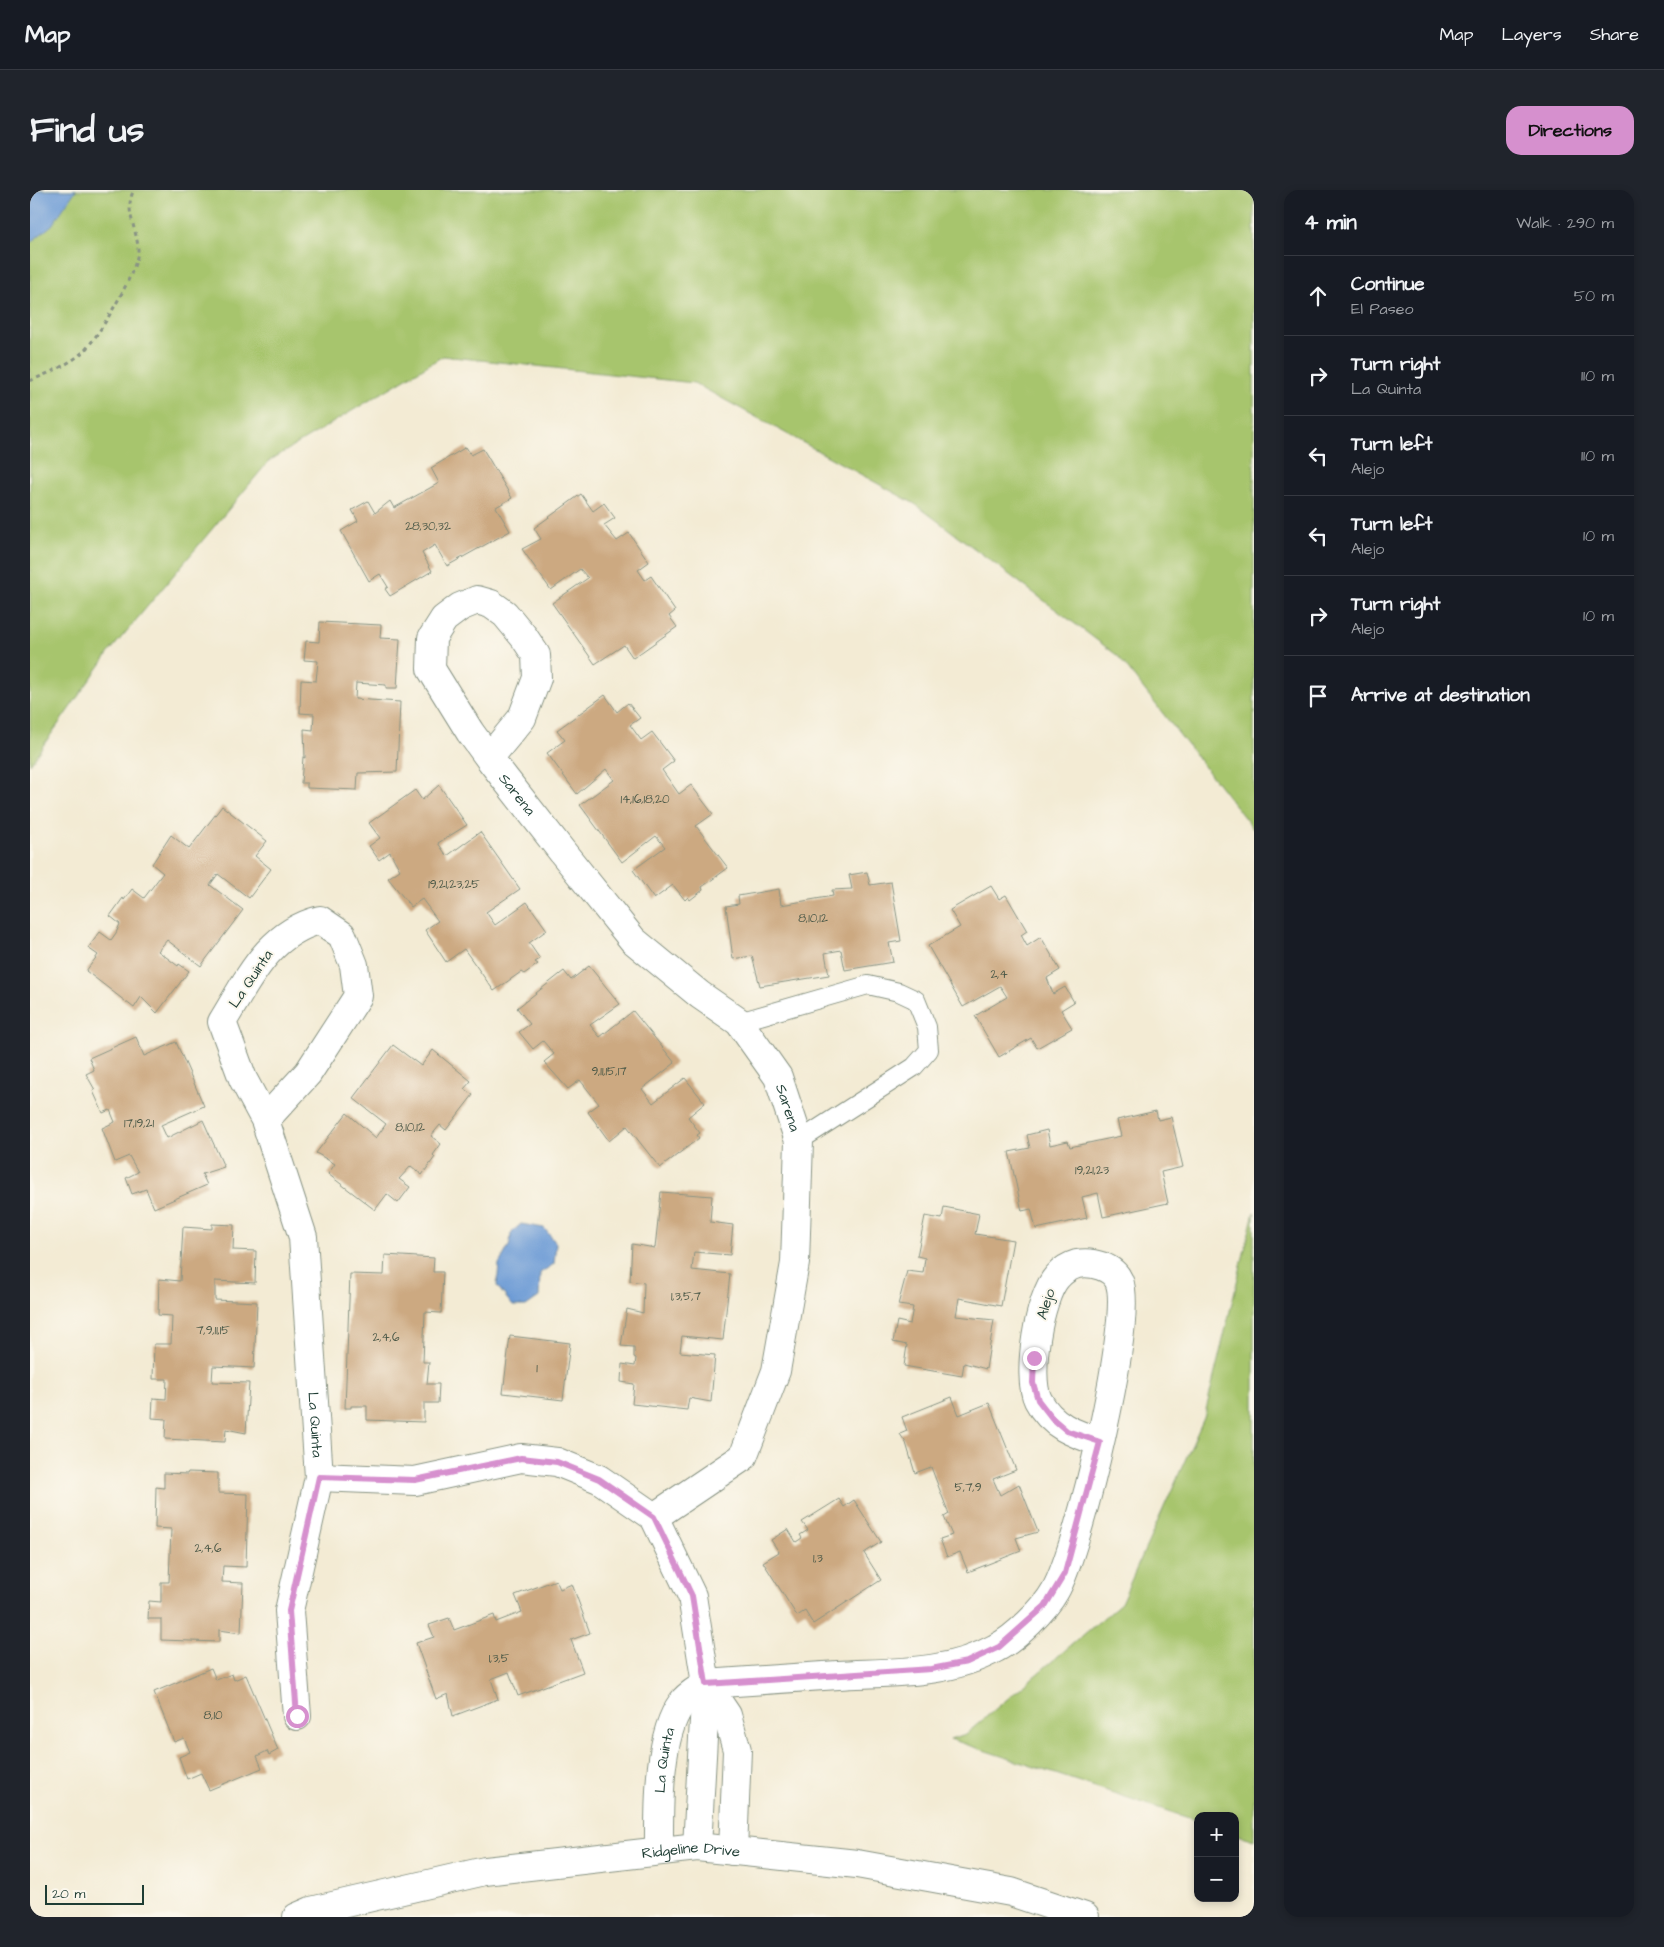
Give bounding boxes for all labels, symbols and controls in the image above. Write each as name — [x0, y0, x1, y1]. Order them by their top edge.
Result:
text: Map — [25, 18, 70, 52]
text: Map — [1439, 22, 1473, 47]
text: Layers — [1501, 22, 1562, 47]
text: Share — [1590, 22, 1639, 47]
text: Find us — [30, 106, 144, 155]
button: Directions — [1506, 106, 1634, 155]
text: 4 min — [1304, 208, 1357, 237]
text: Walk · 290 m — [1516, 212, 1614, 234]
text: Continue — [1351, 271, 1425, 298]
icon: ahead — [1304, 282, 1332, 310]
text: 50 m — [1574, 285, 1614, 307]
text: El Paseo — [1351, 298, 1413, 320]
text: Turn right — [1351, 351, 1440, 378]
icon: right — [1304, 362, 1332, 390]
text: 110 m — [1581, 365, 1614, 387]
text: La Quinta — [1351, 378, 1421, 400]
text: Turn left — [1351, 431, 1432, 458]
icon: left — [1304, 442, 1332, 470]
text: 110 m — [1581, 445, 1614, 467]
text: Alejo — [1351, 458, 1384, 480]
text: Turn left — [1351, 511, 1432, 538]
house number: 28,30,32 — [405, 518, 451, 535]
icon: left — [1304, 522, 1332, 550]
text: 10 m — [1583, 525, 1614, 547]
text: Alejo — [1351, 538, 1384, 560]
text: Turn right — [1351, 591, 1440, 618]
icon: right — [1304, 602, 1332, 630]
text: 10 m — [1583, 605, 1614, 627]
text: Alejo — [1351, 618, 1384, 640]
icon: arrive — [1304, 682, 1332, 710]
text: Arrive at destination — [1351, 682, 1530, 709]
street label: Sarena — [494, 769, 541, 820]
house number: 14,16,18,20 — [621, 791, 670, 808]
house number: 19,21,23,25 — [428, 876, 480, 893]
house number: 8,10,12 — [798, 910, 828, 927]
street label: La Quinta — [224, 946, 278, 1012]
house number: 2,4 — [990, 966, 1008, 983]
house number: 9,11,15,17 — [591, 1063, 627, 1080]
street label: Sarena — [771, 1081, 806, 1135]
house number: 17,19,21 — [124, 1115, 154, 1132]
house number: 8,10,12 — [395, 1119, 425, 1136]
house number: 19,21,23 — [1075, 1162, 1109, 1179]
street label: Alejo — [1031, 1285, 1061, 1322]
house number: 1,3,5,7 — [671, 1288, 702, 1305]
house number: 7,9,11,15 — [196, 1322, 230, 1339]
house number: 2,4,6 — [373, 1329, 400, 1346]
route end — [1023, 1347, 1046, 1370]
house number: 1 — [536, 1360, 538, 1377]
street label: La Quinta — [303, 1391, 328, 1459]
house number: 5,7,9 — [955, 1479, 982, 1496]
house number: 2,4,6 — [195, 1540, 222, 1557]
house number: 1,3 — [813, 1550, 823, 1567]
house number: 1,3,5 — [489, 1650, 510, 1667]
route start — [286, 1705, 309, 1728]
house number: 8,10 — [203, 1707, 223, 1724]
street label: La Quinta — [649, 1725, 680, 1794]
map controls — [1194, 1812, 1239, 1902]
button: + — [1194, 1812, 1239, 1857]
street label: Ridgeline Drive — [641, 1836, 741, 1864]
button: − — [1194, 1857, 1239, 1902]
scale bar — [45, 1882, 144, 1905]
text: 20 m — [52, 1884, 85, 1904]

